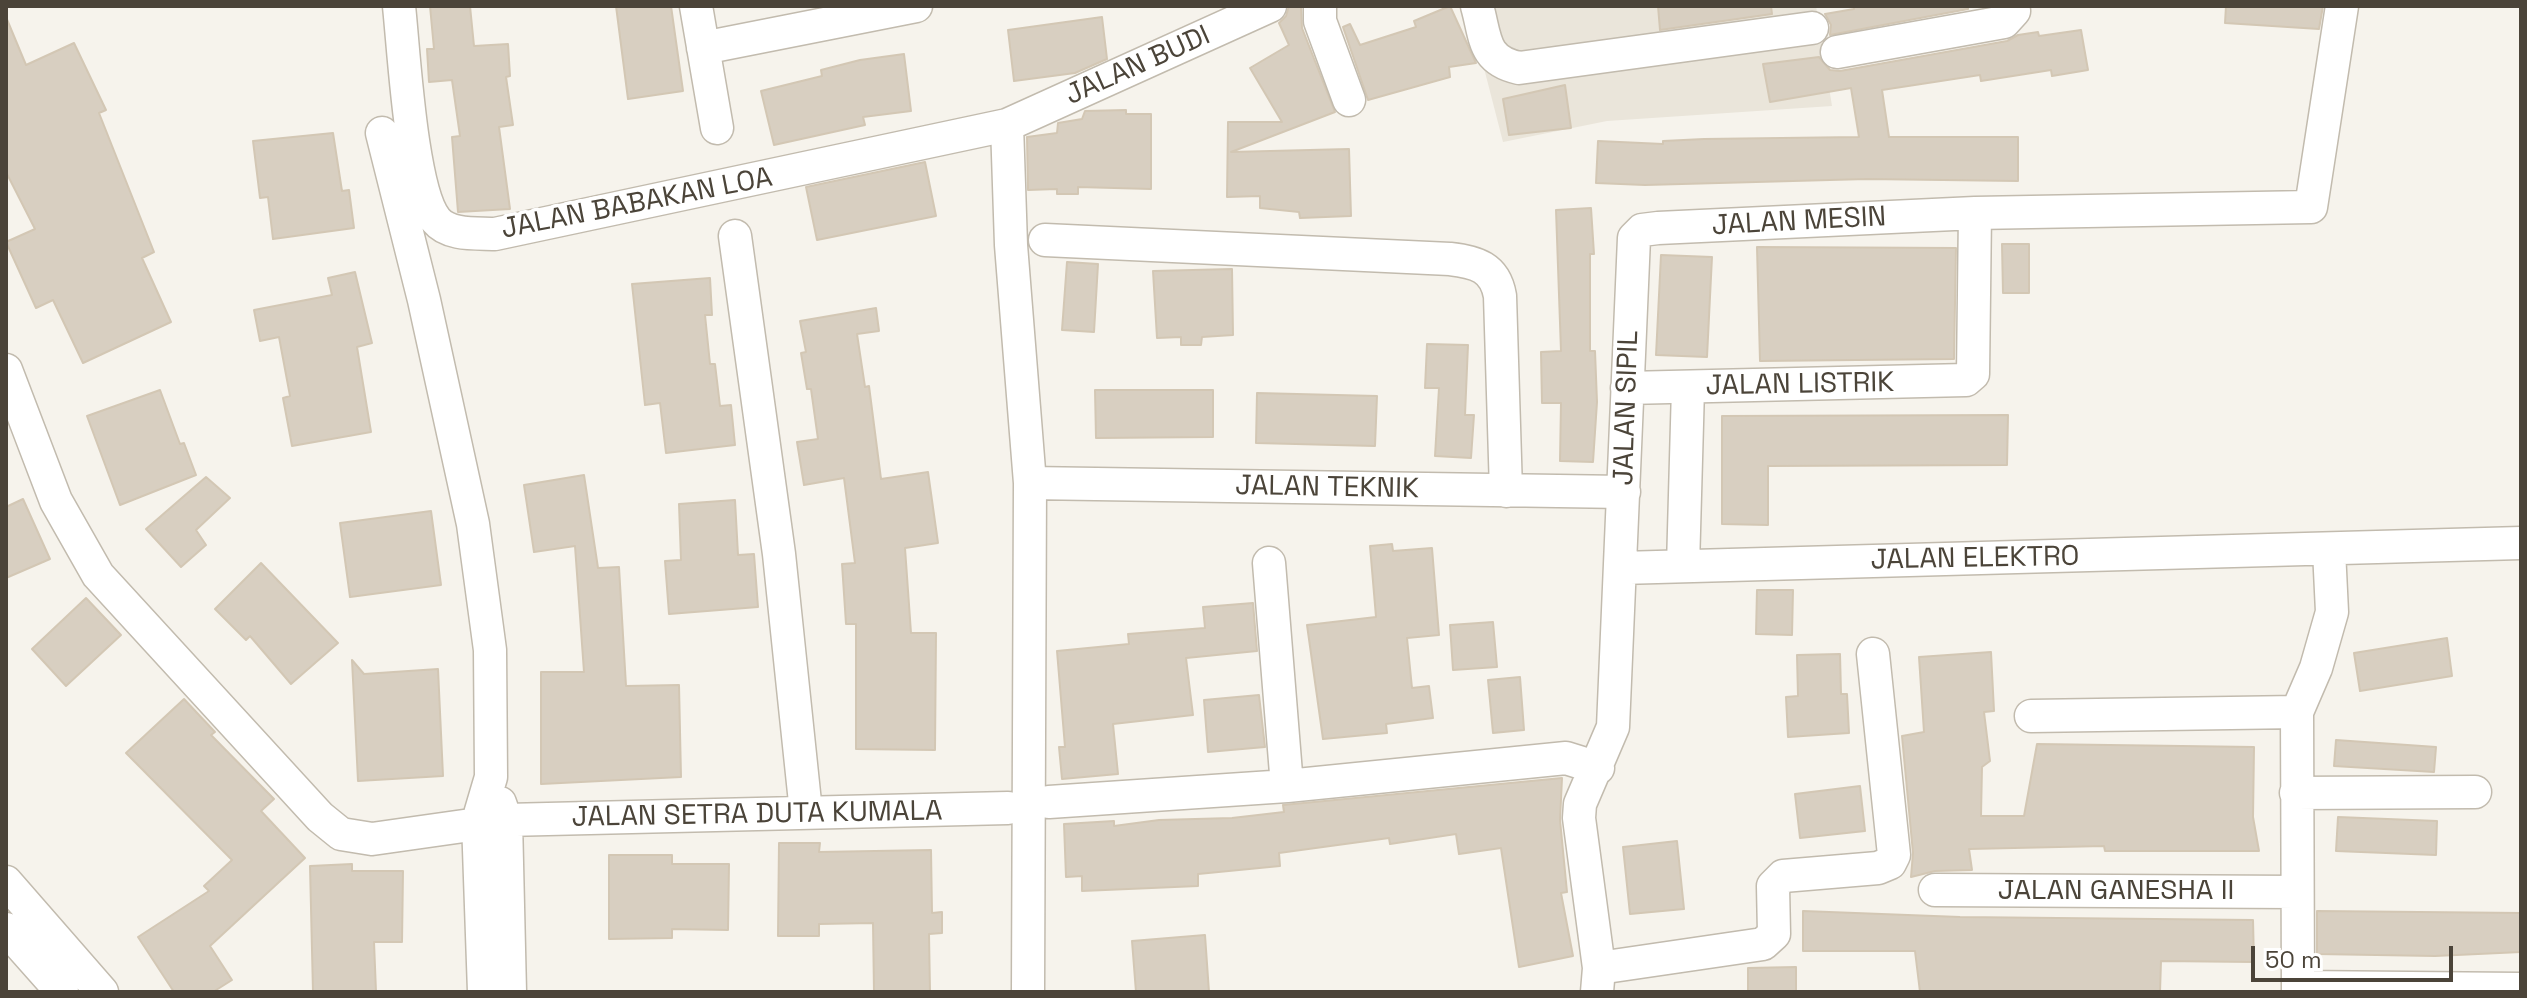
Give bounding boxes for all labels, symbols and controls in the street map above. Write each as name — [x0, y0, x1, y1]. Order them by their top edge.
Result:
street label: JALAN BUDI — [1061, 19, 1215, 113]
street label: JALAN BABAKAN LOA — [499, 161, 775, 247]
street label: JALAN MESIN — [1711, 201, 1887, 243]
street label: JALAN SIPIL — [1608, 330, 1646, 486]
street label: JALAN LISTRIK — [1705, 367, 1895, 403]
street label: JALAN TEKNIK — [1235, 470, 1419, 506]
street label: JALAN ELEKTRO — [1870, 540, 2080, 578]
street label: JALAN SETRA DUTA KUMALA — [571, 795, 943, 835]
street label: JALAN GANESHA II — [1998, 874, 2234, 908]
scale bar — [2255, 930, 2457, 980]
text: 50 m — [2265, 944, 2322, 975]

